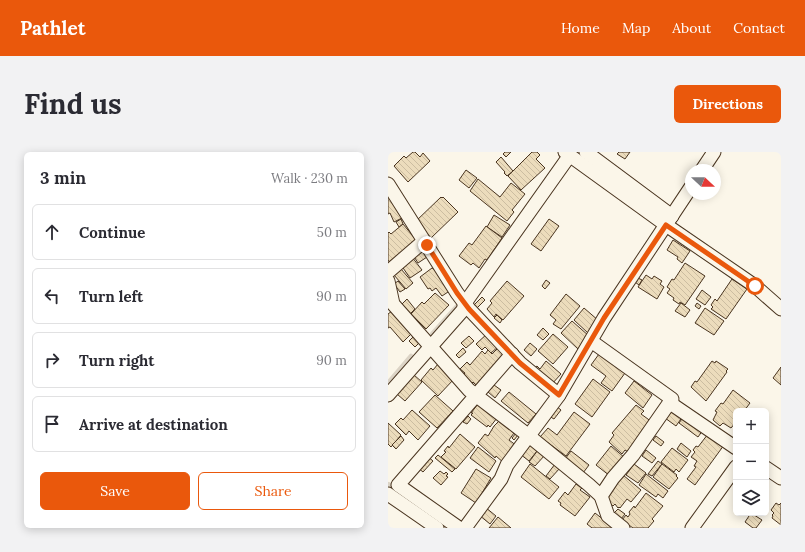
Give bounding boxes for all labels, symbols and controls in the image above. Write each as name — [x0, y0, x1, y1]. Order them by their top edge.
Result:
text: Pathlet — [20, 16, 85, 40]
text: Home — [561, 19, 600, 37]
text: Map — [622, 19, 650, 37]
text: About — [672, 19, 711, 37]
text: Contact — [733, 19, 785, 37]
button: Directions — [674, 85, 781, 123]
text: Find us — [24, 86, 122, 122]
north arrow — [685, 164, 721, 200]
text: 3 min — [40, 167, 86, 189]
text: Walk · 230 m — [271, 170, 348, 187]
icon: ahead — [41, 221, 63, 243]
text: Continue — [79, 223, 145, 242]
text: 50 m — [317, 224, 347, 241]
route end — [418, 236, 436, 254]
route start — [746, 277, 764, 295]
icon: left — [41, 285, 63, 307]
text: Turn left — [79, 287, 143, 306]
text: 90 m — [316, 288, 347, 305]
icon: right — [41, 349, 63, 371]
text: Turn right — [79, 351, 155, 370]
text: 90 m — [316, 352, 347, 369]
map controls — [733, 408, 769, 516]
button: + — [733, 408, 769, 444]
icon: arrive — [41, 413, 63, 435]
text: Arrive at destination — [79, 415, 228, 434]
button: − — [733, 444, 769, 480]
button: Save — [40, 472, 190, 510]
button: Share — [198, 472, 348, 510]
button: layers — [733, 480, 769, 516]

